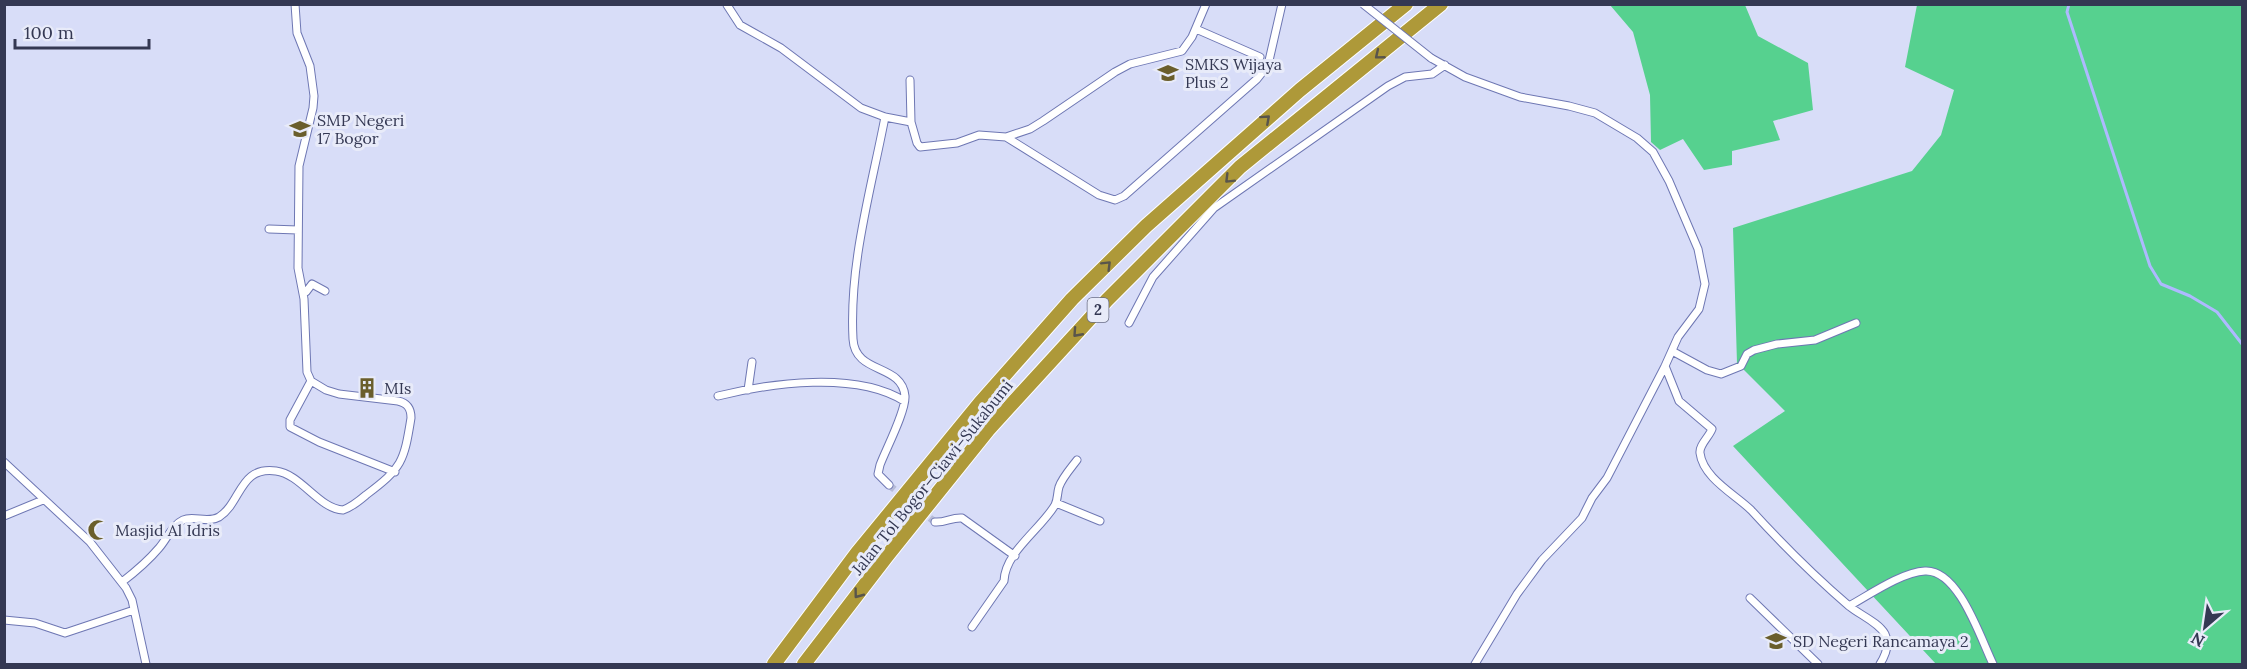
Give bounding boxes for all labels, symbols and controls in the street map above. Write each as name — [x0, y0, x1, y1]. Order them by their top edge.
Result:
scale bar — [15, 12, 148, 50]
text: 100 m — [24, 21, 74, 44]
one-way arrow — [1375, 47, 1386, 58]
place label: SMKS Wijaya Plus 2 — [1185, 54, 1282, 92]
school or university icon: SMKS Wijaya Plus 2 — [1156, 61, 1180, 85]
place label: SMP Negeri 17 Bogor — [317, 110, 404, 148]
one-way arrow — [1260, 115, 1270, 126]
school or university icon: SMP Negeri 17 Bogor — [288, 117, 312, 141]
one-way arrow — [1225, 171, 1236, 182]
one-way arrow — [1099, 261, 1110, 272]
road number: 2 — [1088, 298, 1108, 322]
one-way arrow — [1073, 326, 1084, 336]
building icon: MIs — [355, 376, 379, 400]
street label: Jalan Tol Bogor–Ciawi–Sukabumi — [847, 376, 1017, 579]
place label: MIs — [384, 378, 411, 398]
mosque icon: Masjid Al Idris — [86, 518, 110, 542]
place label: Masjid Al Idris — [115, 520, 220, 540]
one-way arrow — [854, 588, 865, 599]
north arrow — [2175, 597, 2235, 657]
text: N — [2187, 628, 2208, 652]
school or university icon: SD Negeri Rancamaya 2 — [1764, 629, 1788, 653]
place label: SD Negeri Rancamaya 2 — [1793, 631, 1969, 651]

